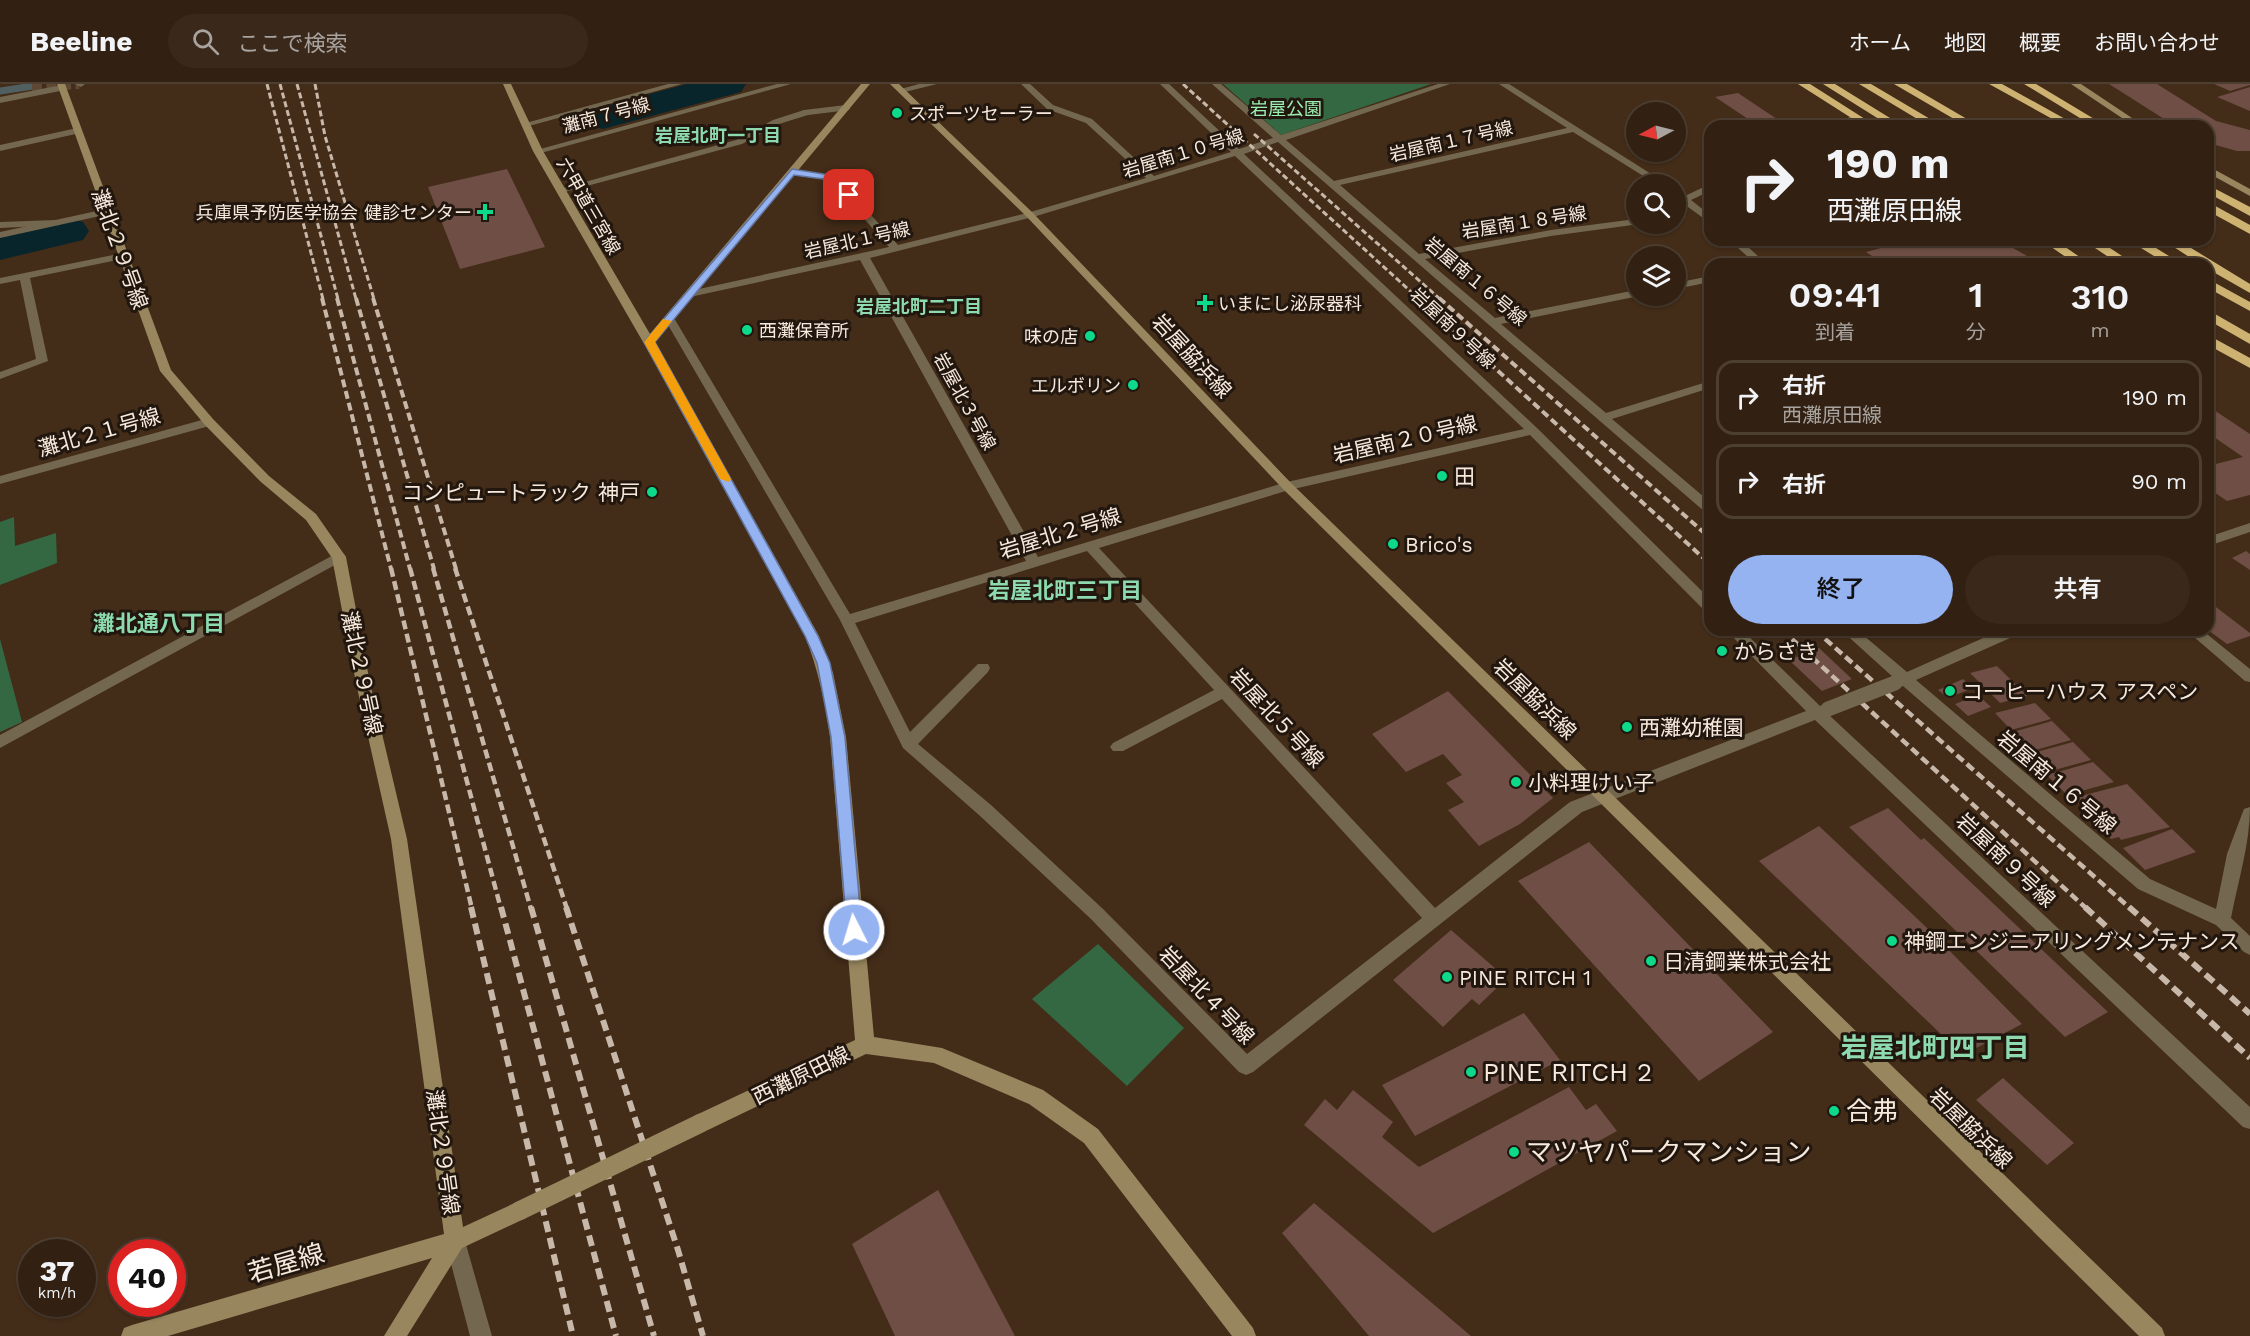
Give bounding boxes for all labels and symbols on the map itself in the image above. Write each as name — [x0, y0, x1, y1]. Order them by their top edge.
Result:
street label: 灘南７号線 — [560, 93, 652, 137]
park label: 岩屋公園 — [1250, 98, 1322, 119]
north arrow — [1626, 102, 1686, 162]
place label: スポーツセーラー — [909, 103, 1053, 124]
marker: スポーツセーラー — [890, 106, 904, 120]
street label: 岩屋南１７号線 — [1387, 117, 1515, 165]
district label: 岩屋北町一丁目 — [655, 125, 781, 146]
street label: 岩屋南１０号線 — [1120, 125, 1246, 181]
street label: 六甲道三宮線 — [553, 154, 625, 258]
pin — [823, 169, 874, 220]
street label: 灘北２９号線 — [87, 186, 153, 312]
place label: 兵庫県予防医学協会 健診センター — [196, 202, 472, 223]
street label: 岩屋南１８号線 — [1460, 202, 1588, 242]
marker: 兵庫県予防医学協会 健診センター — [476, 203, 494, 221]
street label: 岩屋北１号線 — [802, 218, 912, 262]
street label: 岩屋南１６号線 — [1421, 232, 1531, 330]
street label: 岩屋南９号線 — [1406, 283, 1500, 373]
place label: いまにし泌尿器科 — [1218, 293, 1362, 314]
marker: いまにし泌尿器科 — [1196, 294, 1214, 312]
district label: 岩屋北町二丁目 — [856, 296, 982, 317]
street label: 岩屋脇浜線 — [1147, 309, 1237, 403]
place label: 西灘保育所 — [759, 320, 849, 341]
marker: 西灘保育所 — [740, 323, 754, 337]
place label: 味の店 — [1024, 326, 1078, 347]
marker: 味の店 — [1083, 329, 1097, 343]
street label: 岩屋北３号線 — [930, 349, 1000, 453]
place label: エルボリン — [1031, 375, 1121, 396]
marker: エルボリン — [1126, 378, 1140, 392]
street label: 灘北２１号線 — [35, 403, 163, 461]
street label: 岩屋南２０号線 — [1331, 410, 1479, 468]
place label: 田 — [1454, 464, 1475, 489]
marker: 田 — [1435, 469, 1449, 483]
place label: コンピュートラック 神戸 — [402, 480, 640, 505]
marker: コンピュートラック 神戸 — [645, 485, 659, 499]
street label: 岩屋北２号線 — [996, 503, 1124, 563]
place label: Brico's — [1405, 532, 1473, 557]
marker: Brico's — [1386, 537, 1400, 551]
district label: 岩屋北町三丁目 — [988, 578, 1142, 603]
street label: 灘北２９号線 — [337, 609, 387, 737]
district label: 灘北通八丁目 — [93, 611, 225, 636]
place label: からさき — [1734, 639, 1818, 664]
marker: からさき — [1715, 644, 1729, 658]
street label: 岩屋脇浜線 — [1489, 654, 1581, 744]
street label: 岩屋北５号線 — [1225, 663, 1329, 773]
place label: コーヒーハウス アスペン — [1962, 679, 2198, 704]
marker: コーヒーハウス アスペン — [1943, 684, 1957, 698]
place label: 西灘幼稚園 — [1639, 715, 1744, 740]
marker: 西灘幼稚園 — [1620, 720, 1634, 734]
street label: 岩屋南１６号線 — [1993, 725, 2121, 839]
place label: 小料理けい子 — [1528, 770, 1654, 795]
marker: 小料理けい子 — [1509, 775, 1523, 789]
street label: 岩屋南９号線 — [1951, 808, 2061, 912]
position arrow — [822, 898, 886, 962]
place label: 神鋼エンジニアリングメンテナンス — [1904, 929, 2240, 954]
marker: 神鋼エンジニアリングメンテナンス — [1885, 934, 1899, 948]
street label: 岩屋北４号線 — [1154, 941, 1260, 1049]
place label: 日清鋼業株式会社 — [1663, 949, 1831, 974]
marker: 日清鋼業株式会社 — [1644, 954, 1658, 968]
place label: PINE RITCH 1 — [1459, 965, 1591, 990]
marker: PINE RITCH 1 — [1440, 970, 1454, 984]
district label: 岩屋北町四丁目 — [1841, 1032, 2030, 1064]
street label: 西灘原田線 — [748, 1041, 854, 1109]
place label: PINE RITCH 2 — [1483, 1057, 1652, 1087]
marker: PINE RITCH 2 — [1464, 1065, 1478, 1079]
street label: 岩屋脇浜線 — [1925, 1083, 2017, 1173]
street label: 灘北２９号線 — [422, 1088, 464, 1216]
place label: 合弗 — [1846, 1096, 1898, 1126]
marker: 合弗 — [1827, 1104, 1841, 1118]
place label: マツヤパークマンション — [1526, 1137, 1811, 1167]
marker: マツヤパークマンション — [1507, 1145, 1521, 1159]
street label: 若屋線 — [244, 1238, 328, 1288]
speed limit sign: 40 — [108, 1239, 186, 1317]

